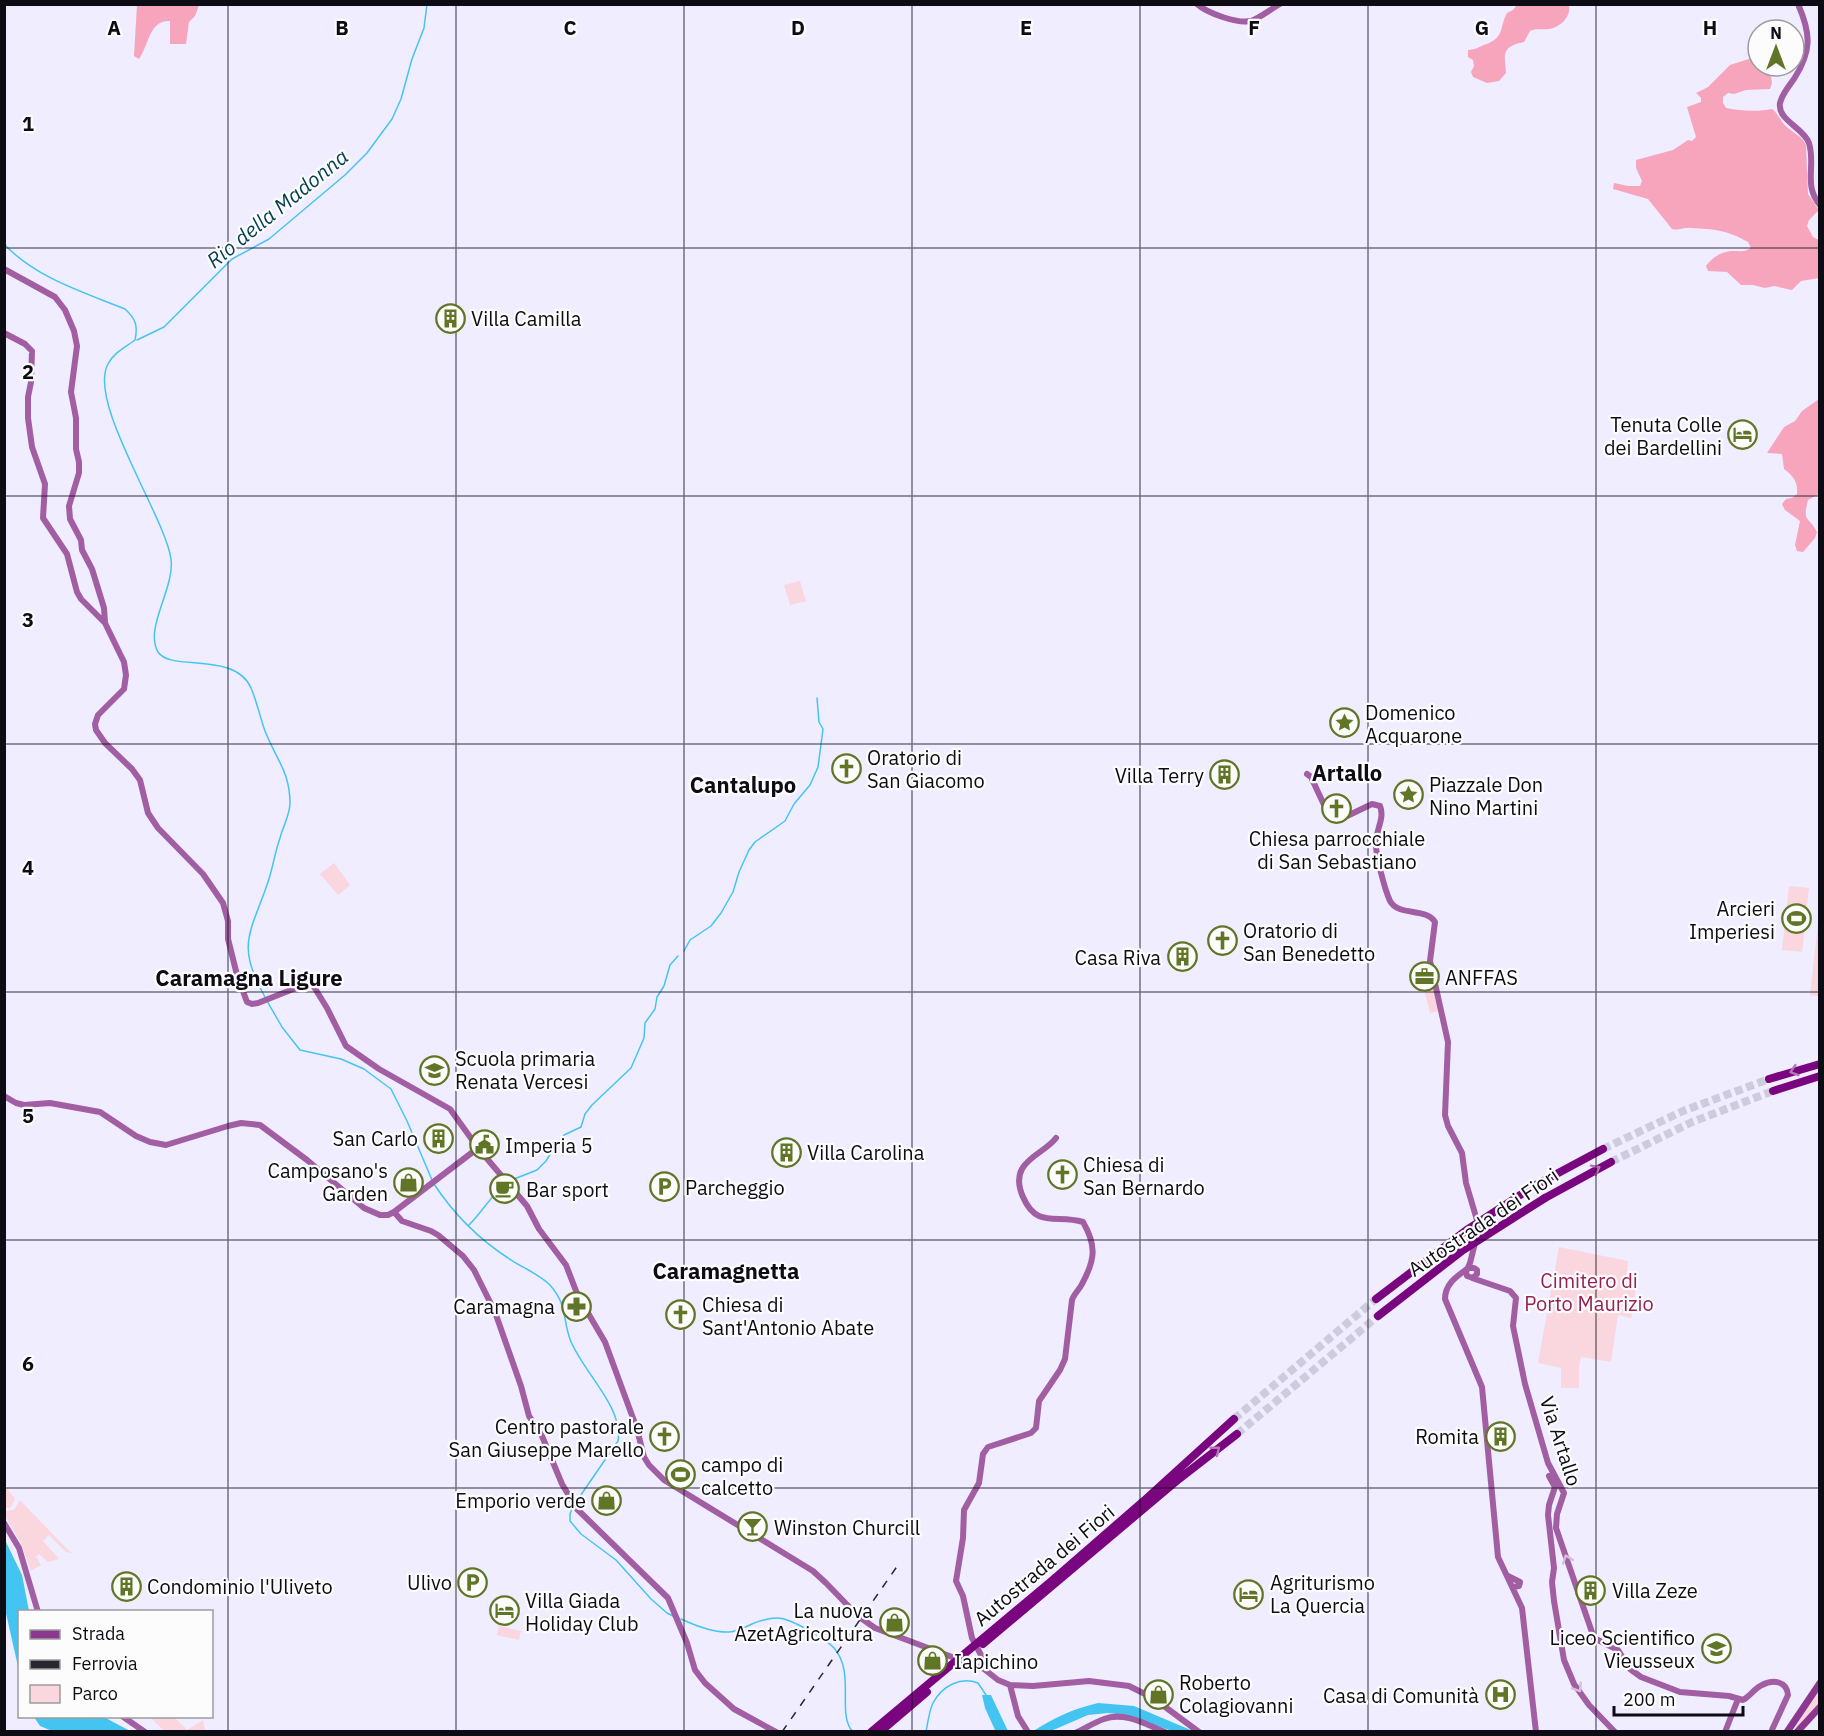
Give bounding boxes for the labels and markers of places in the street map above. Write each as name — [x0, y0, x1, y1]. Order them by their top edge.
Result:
building icon: Villa Camilla — [434, 302, 466, 334]
place label: Villa Camilla — [471, 305, 582, 332]
place label: Tenuta Colle dei Bardellini — [1604, 411, 1722, 461]
hotel icon: Tenuta Colle dei Bardellini — [1727, 419, 1759, 451]
place label: Domenico Acquarone — [1365, 699, 1462, 749]
place icon: Domenico Acquarone — [1328, 707, 1360, 739]
place label: Oratorio di San Giacomo — [867, 744, 985, 794]
church icon: Oratorio di San Giacomo — [830, 753, 862, 785]
building icon: Villa Terry — [1209, 759, 1241, 791]
place label: Villa Terry — [1115, 762, 1204, 789]
place label: Piazzale Don Nino Martini — [1429, 771, 1543, 821]
place icon: Piazzale Don Nino Martini — [1392, 779, 1424, 811]
church icon: Chiesa parrocchiale di San Sebastiano — [1321, 792, 1353, 824]
place label: Chiesa parrocchiale di San Sebastiano — [1249, 825, 1425, 875]
place label: Arcieri Imperiesi — [1689, 895, 1775, 945]
sports icon: Arcieri Imperiesi — [1780, 903, 1812, 935]
place label: Oratorio di San Benedetto — [1243, 917, 1375, 967]
church icon: Oratorio di San Benedetto — [1206, 925, 1238, 957]
building icon: Casa Riva — [1166, 941, 1198, 973]
place label: Casa Riva — [1075, 944, 1161, 971]
office icon: ANFFAS — [1408, 961, 1440, 993]
place label: ANFFAS — [1445, 964, 1518, 991]
place label: Scuola primaria Renata Vercesi — [455, 1045, 595, 1095]
school or university icon: Scuola primaria Renata Vercesi — [418, 1054, 450, 1086]
building icon: San Carlo — [423, 1122, 455, 1154]
place label: San Carlo — [333, 1125, 418, 1152]
public building icon: Imperia 5 — [468, 1129, 500, 1161]
place label: Imperia 5 — [505, 1132, 593, 1159]
building icon: Villa Carolina — [770, 1136, 802, 1168]
place label: Villa Carolina — [807, 1139, 925, 1166]
place label: Chiesa di San Bernardo — [1083, 1151, 1205, 1201]
place label: Camposano's Garden — [267, 1157, 388, 1207]
church icon: Chiesa di San Bernardo — [1046, 1159, 1078, 1191]
shop icon: Camposano's Garden — [393, 1166, 425, 1198]
parking icon: Parcheggio — [648, 1171, 680, 1203]
cafe icon: Bar sport — [489, 1173, 521, 1205]
place label: Parcheggio — [685, 1174, 785, 1201]
place label: Bar sport — [526, 1176, 609, 1203]
pharmacy icon: Caramagna — [560, 1290, 592, 1322]
place label: Chiesa di Sant'Antonio Abate — [702, 1291, 874, 1341]
place label: Caramagna — [453, 1293, 555, 1320]
church icon: Chiesa di Sant'Antonio Abate — [665, 1299, 697, 1331]
place label: Centro pastorale San Giuseppe Marello — [449, 1413, 644, 1463]
building icon: Romita — [1484, 1420, 1516, 1452]
church icon: Centro pastorale San Giuseppe Marello — [649, 1421, 681, 1453]
place label: Romita — [1415, 1423, 1479, 1450]
place label: campo di calcetto — [701, 1451, 783, 1501]
sports icon: campo di calcetto — [664, 1459, 696, 1491]
shop icon: Emporio verde — [591, 1484, 623, 1516]
place label: Emporio verde — [455, 1487, 586, 1514]
bar icon: Winston Churcill — [737, 1511, 769, 1543]
place label: Winston Churcill — [774, 1514, 920, 1541]
parking icon: Ulivo — [457, 1566, 489, 1598]
place label: Ulivo — [407, 1569, 452, 1596]
place label: Agriturismo La Quercia — [1270, 1569, 1375, 1619]
building icon: Condominio l'Uliveto — [110, 1570, 142, 1602]
place label: Condominio l'Uliveto — [147, 1573, 333, 1600]
building icon: Villa Zeze — [1575, 1574, 1607, 1606]
place label: Villa Zeze — [1612, 1577, 1698, 1604]
hotel icon: Agriturismo La Quercia — [1233, 1578, 1265, 1610]
place label: Villa Giada Holiday Club — [525, 1587, 638, 1637]
hotel icon: Villa Giada Holiday Club — [488, 1595, 520, 1627]
place label: La nuova AzetAgricoltura — [734, 1597, 873, 1647]
shop icon: La nuova AzetAgricoltura — [878, 1606, 910, 1638]
place label: Liceo Scientifico Vieusseux — [1550, 1624, 1695, 1674]
school or university icon: Liceo Scientifico Vieusseux — [1700, 1633, 1732, 1665]
shop icon: Iapichino — [917, 1645, 949, 1677]
place label: Iapichino — [954, 1648, 1038, 1675]
place label: Roberto Colagiovanni — [1179, 1669, 1293, 1719]
shop icon: Roberto Colagiovanni — [1142, 1678, 1174, 1710]
hospital icon: Casa di Comunità — [1484, 1679, 1516, 1711]
place label: Casa di Comunità — [1323, 1682, 1479, 1709]

